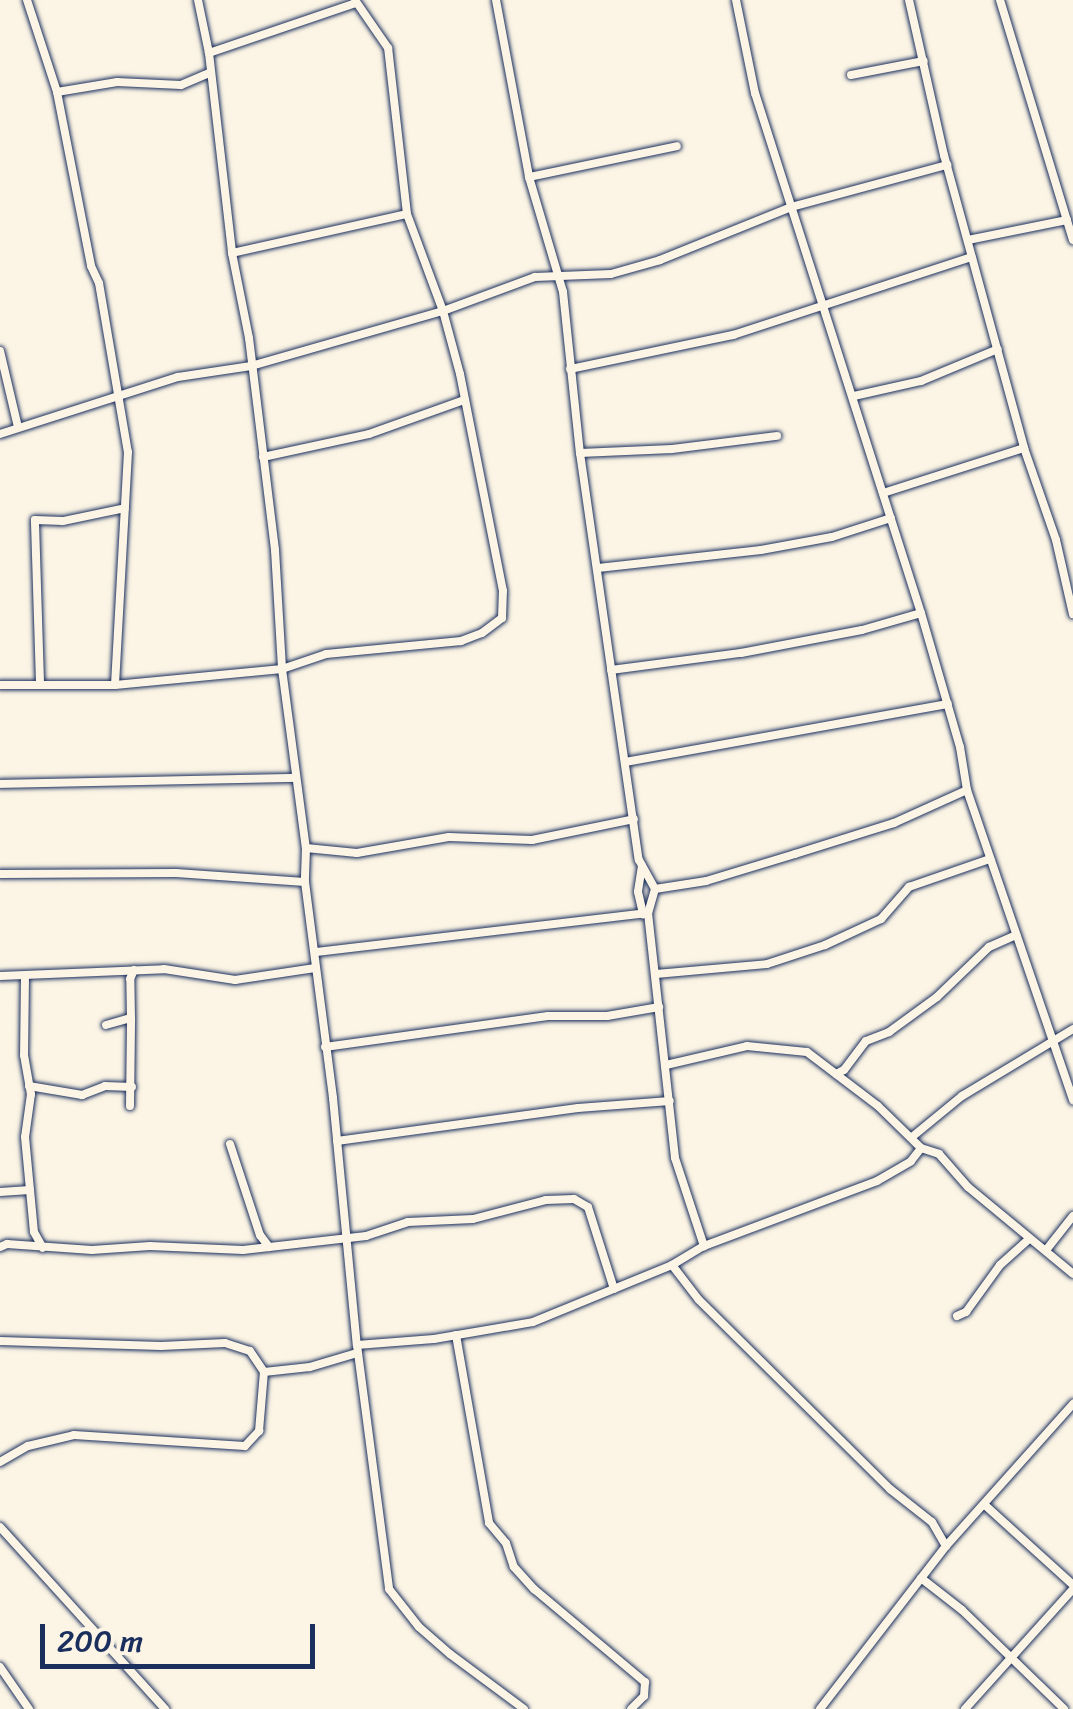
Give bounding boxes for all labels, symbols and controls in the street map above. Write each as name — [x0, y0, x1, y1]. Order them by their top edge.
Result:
scale bar — [45, 1604, 320, 1666]
text: 200 m — [57, 1614, 143, 1668]

